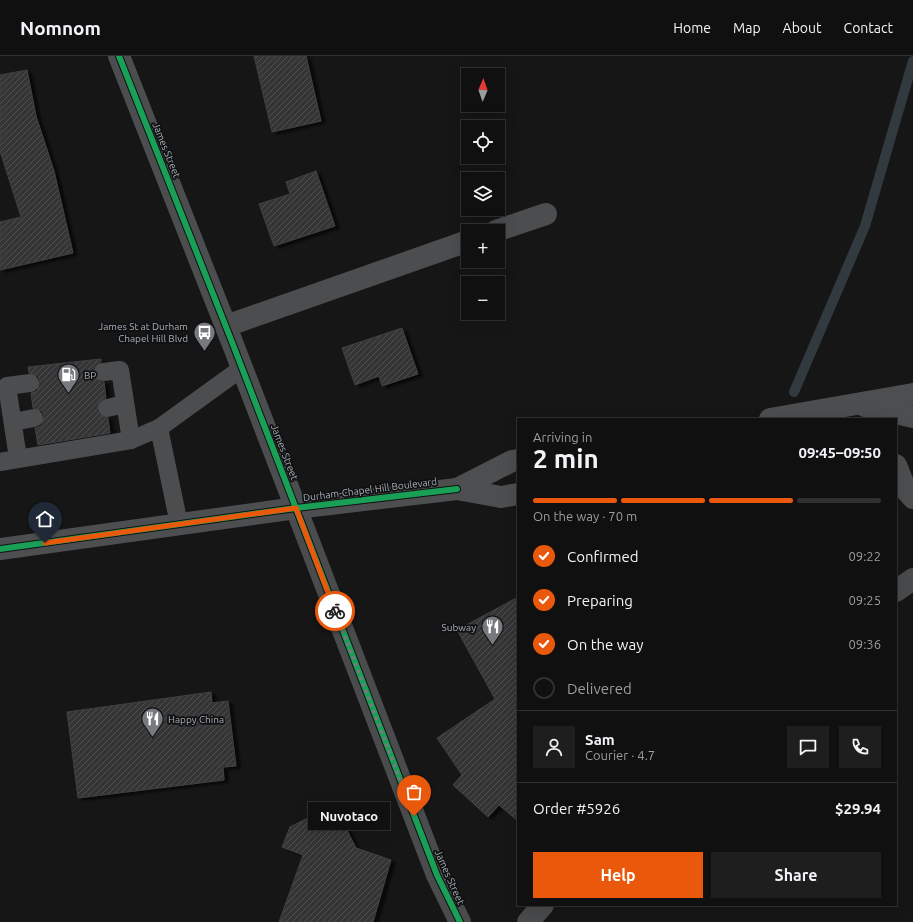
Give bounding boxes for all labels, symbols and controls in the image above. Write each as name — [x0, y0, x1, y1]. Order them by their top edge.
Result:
text: Nomnom — [20, 17, 101, 39]
text: Home — [673, 20, 711, 36]
text: Map — [733, 20, 761, 36]
text: About — [783, 20, 822, 36]
text: Contact — [844, 20, 893, 36]
north arrow — [461, 68, 505, 112]
map controls — [461, 68, 505, 320]
button: locate — [461, 120, 505, 164]
street label: James Street — [150, 121, 183, 180]
button: layers — [461, 172, 505, 216]
button: + — [461, 224, 505, 268]
button: − — [461, 276, 505, 320]
bus stop icon: James St at Durham Chapel Hill Blvd — [191, 319, 217, 352]
place label: James St at Durham Chapel Hill Blvd — [98, 321, 188, 344]
fuel station icon: BP — [56, 362, 82, 395]
place label: BP — [84, 370, 96, 381]
street label: James Street — [269, 423, 300, 482]
text: Arriving in — [533, 430, 592, 444]
text: 2 min — [533, 444, 599, 473]
text: 09:45–09:50 — [798, 444, 881, 461]
street label: Durham-Chapel Hill Boulevard — [302, 476, 438, 503]
pin — [28, 502, 62, 543]
icon: home — [34, 508, 56, 530]
text: On the way · 70 m — [533, 509, 637, 523]
icon: check — [533, 545, 555, 567]
text: Confirmed — [567, 548, 639, 565]
text: 09:22 — [848, 549, 881, 563]
icon: check — [533, 589, 555, 611]
courier — [315, 591, 355, 631]
text: Preparing — [567, 592, 633, 609]
text: 09:25 — [848, 593, 881, 607]
icon: bike — [324, 600, 346, 622]
restaurant icon: Subway — [479, 614, 505, 647]
place label: Subway — [442, 622, 476, 633]
icon: check — [533, 633, 555, 655]
text: On the way — [567, 636, 643, 653]
text: 09:36 — [848, 637, 881, 651]
text: Delivered — [567, 680, 632, 697]
restaurant icon: Happy China — [139, 706, 165, 739]
place label: Happy China — [168, 714, 224, 725]
button: person — [533, 726, 575, 768]
button: chat — [787, 726, 829, 768]
button: phone — [839, 726, 881, 768]
text: Sam — [585, 731, 615, 748]
text: Courier · 4.7 — [585, 748, 655, 762]
pin — [397, 775, 431, 816]
icon: bag — [403, 781, 425, 803]
text: Order #5926 — [533, 800, 620, 817]
text: $29.94 — [835, 800, 881, 817]
callout: Nuvotaco — [308, 802, 390, 830]
text: Nuvotaco — [320, 809, 378, 823]
street label: James Street — [433, 848, 467, 906]
button: Help — [533, 852, 703, 898]
button: Share — [711, 852, 881, 898]

